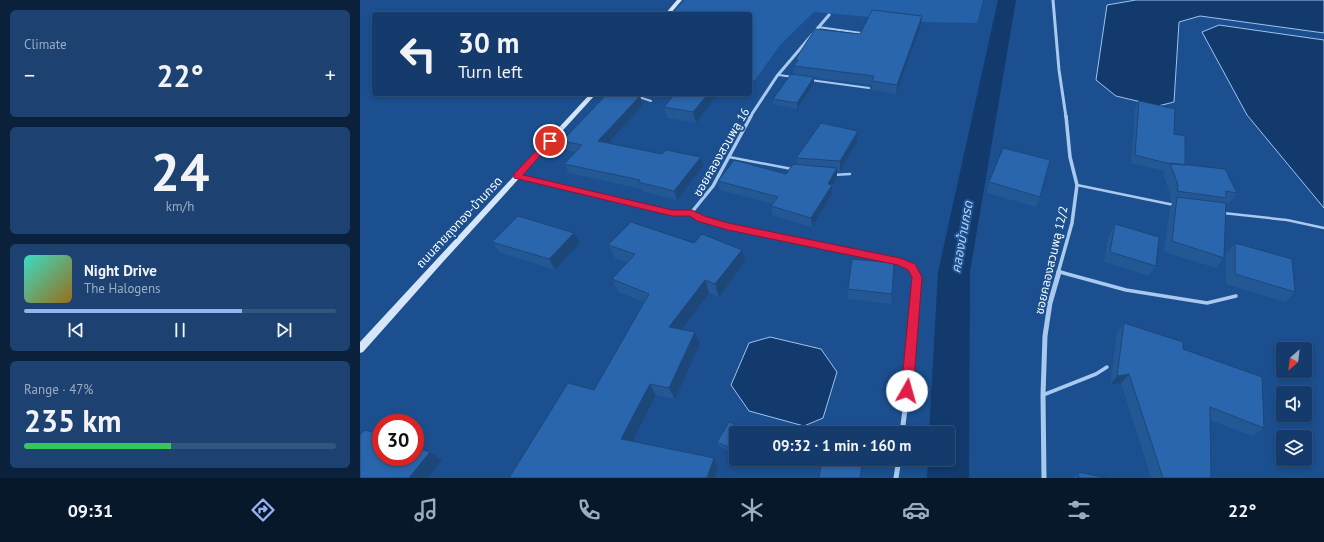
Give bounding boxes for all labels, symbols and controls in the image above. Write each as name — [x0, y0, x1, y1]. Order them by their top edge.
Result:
text: 30 m — [458, 24, 519, 61]
icon: left — [392, 28, 444, 80]
text: Climate — [24, 36, 67, 53]
text: 22° — [156, 56, 204, 95]
text: Turn left — [458, 60, 523, 83]
text: − — [24, 61, 35, 89]
text: + — [325, 61, 336, 89]
street label: ซอยคลองสวนพลู 16 — [690, 105, 752, 199]
pin — [533, 124, 567, 158]
icon: arrive — [539, 130, 561, 152]
text: 24 — [151, 138, 209, 205]
street label: ถนนสายถุงทอง-บ้านกรด — [413, 173, 505, 271]
text: km/h — [166, 198, 194, 215]
water label: คลองบ้านกรด — [947, 199, 977, 274]
street label: ซอยคลองสวนพลู 12/2 — [1031, 204, 1071, 316]
text: Night Drive — [84, 261, 157, 280]
text: The Halogens — [84, 280, 161, 297]
icon: previous — [65, 319, 87, 341]
icon: pause — [169, 319, 191, 341]
icon: next — [273, 319, 295, 341]
north arrow — [1276, 342, 1312, 378]
map controls — [1276, 342, 1312, 466]
position arrow — [886, 370, 928, 412]
text: Range · 47% — [24, 381, 93, 398]
button: sound — [1276, 386, 1312, 422]
text: 235 km — [24, 401, 122, 440]
speed limit sign: 30 — [372, 414, 424, 466]
button: layers — [1276, 430, 1312, 466]
text: 09:32 · 1 min · 160 m — [773, 436, 911, 455]
icon: directions — [249, 496, 277, 524]
icon: music — [412, 496, 440, 524]
icon: phone — [575, 496, 603, 524]
icon: climate — [738, 496, 766, 524]
icon: car — [902, 496, 930, 524]
icon: filters — [1065, 496, 1093, 524]
text: 09:31 — [68, 499, 113, 522]
text: 22° — [1228, 499, 1256, 522]

